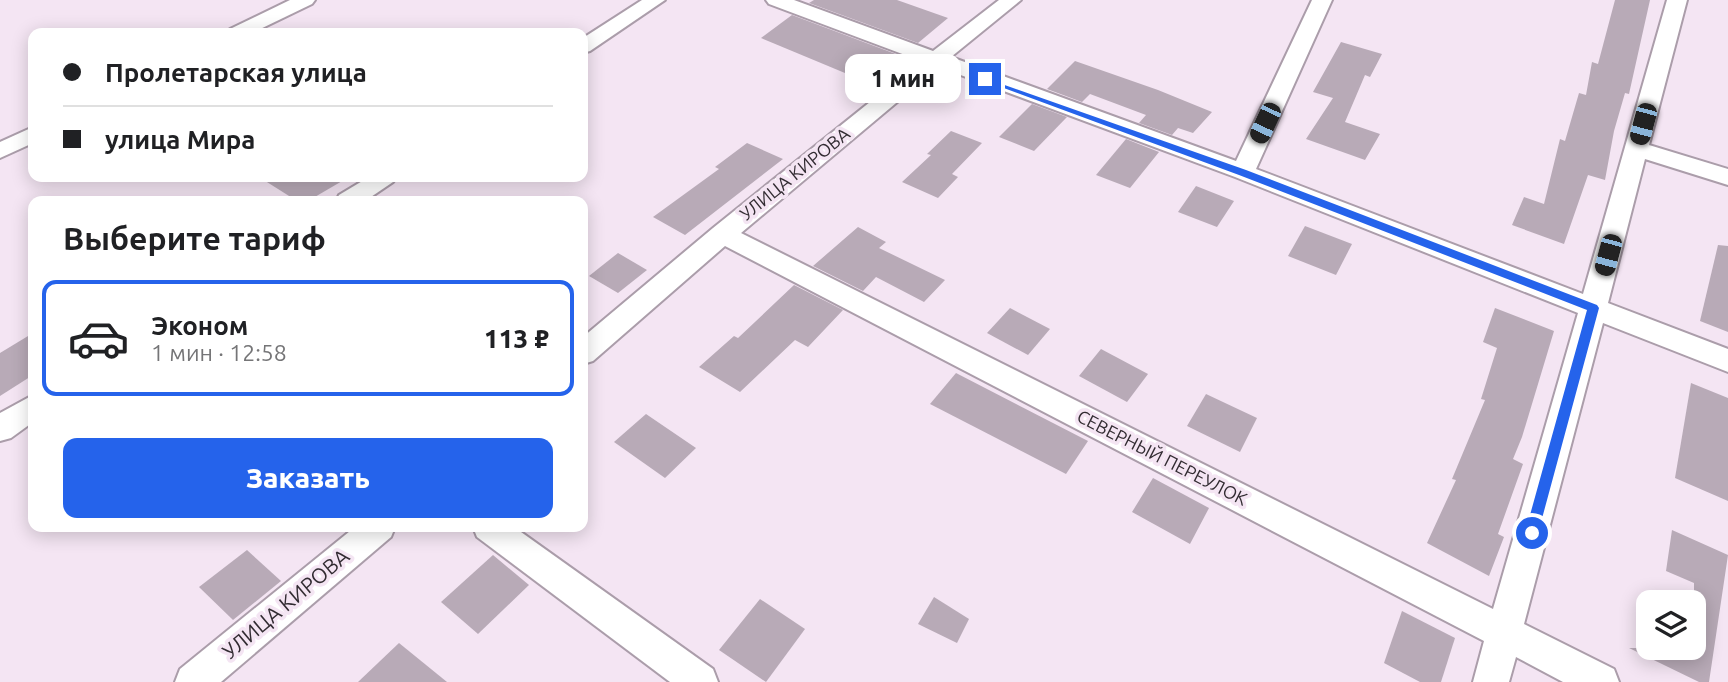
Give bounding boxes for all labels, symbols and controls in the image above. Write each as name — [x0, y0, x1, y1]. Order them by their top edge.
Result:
callout: 1 мин — [845, 55, 960, 104]
text: Пролетарская улица — [105, 58, 367, 87]
route end — [969, 63, 1001, 95]
text: 1 мин — [871, 66, 935, 91]
car — [1247, 100, 1284, 146]
car — [1628, 101, 1659, 147]
street label: УЛИЦА КИРОВА — [736, 123, 853, 224]
text: улица Мира — [105, 125, 255, 154]
text: Выберите тариф — [63, 220, 326, 256]
car — [1593, 232, 1624, 278]
icon: car — [67, 307, 130, 370]
text: Эконом — [151, 311, 248, 340]
text: 113 ₽ — [484, 324, 549, 353]
text: 1 мин · 12:58 — [151, 340, 287, 365]
street label: СЕВЕРНЫЙ ПЕРЕУЛОК — [1074, 405, 1251, 509]
button: Заказать — [63, 438, 553, 518]
route start — [1516, 517, 1548, 549]
street label: УЛИЦА КИРОВА — [217, 543, 354, 663]
map controls — [1636, 590, 1706, 660]
button: layers — [1636, 590, 1706, 660]

